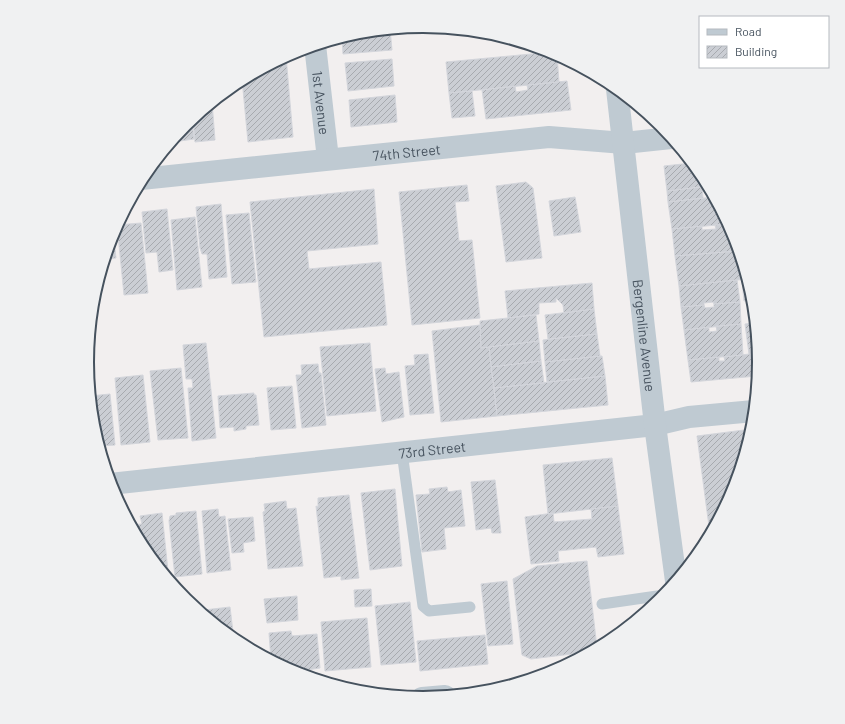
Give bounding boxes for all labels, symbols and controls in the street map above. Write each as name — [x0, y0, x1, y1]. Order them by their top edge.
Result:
legend — [699, 16, 829, 68]
text: Road — [735, 24, 762, 38]
text: Building — [735, 44, 777, 58]
street label: 1st Avenue — [309, 70, 334, 135]
street label: 74th Street — [372, 140, 441, 164]
street label: Bergenline Avenue — [630, 278, 660, 392]
street label: 73rd Street — [398, 437, 467, 461]

